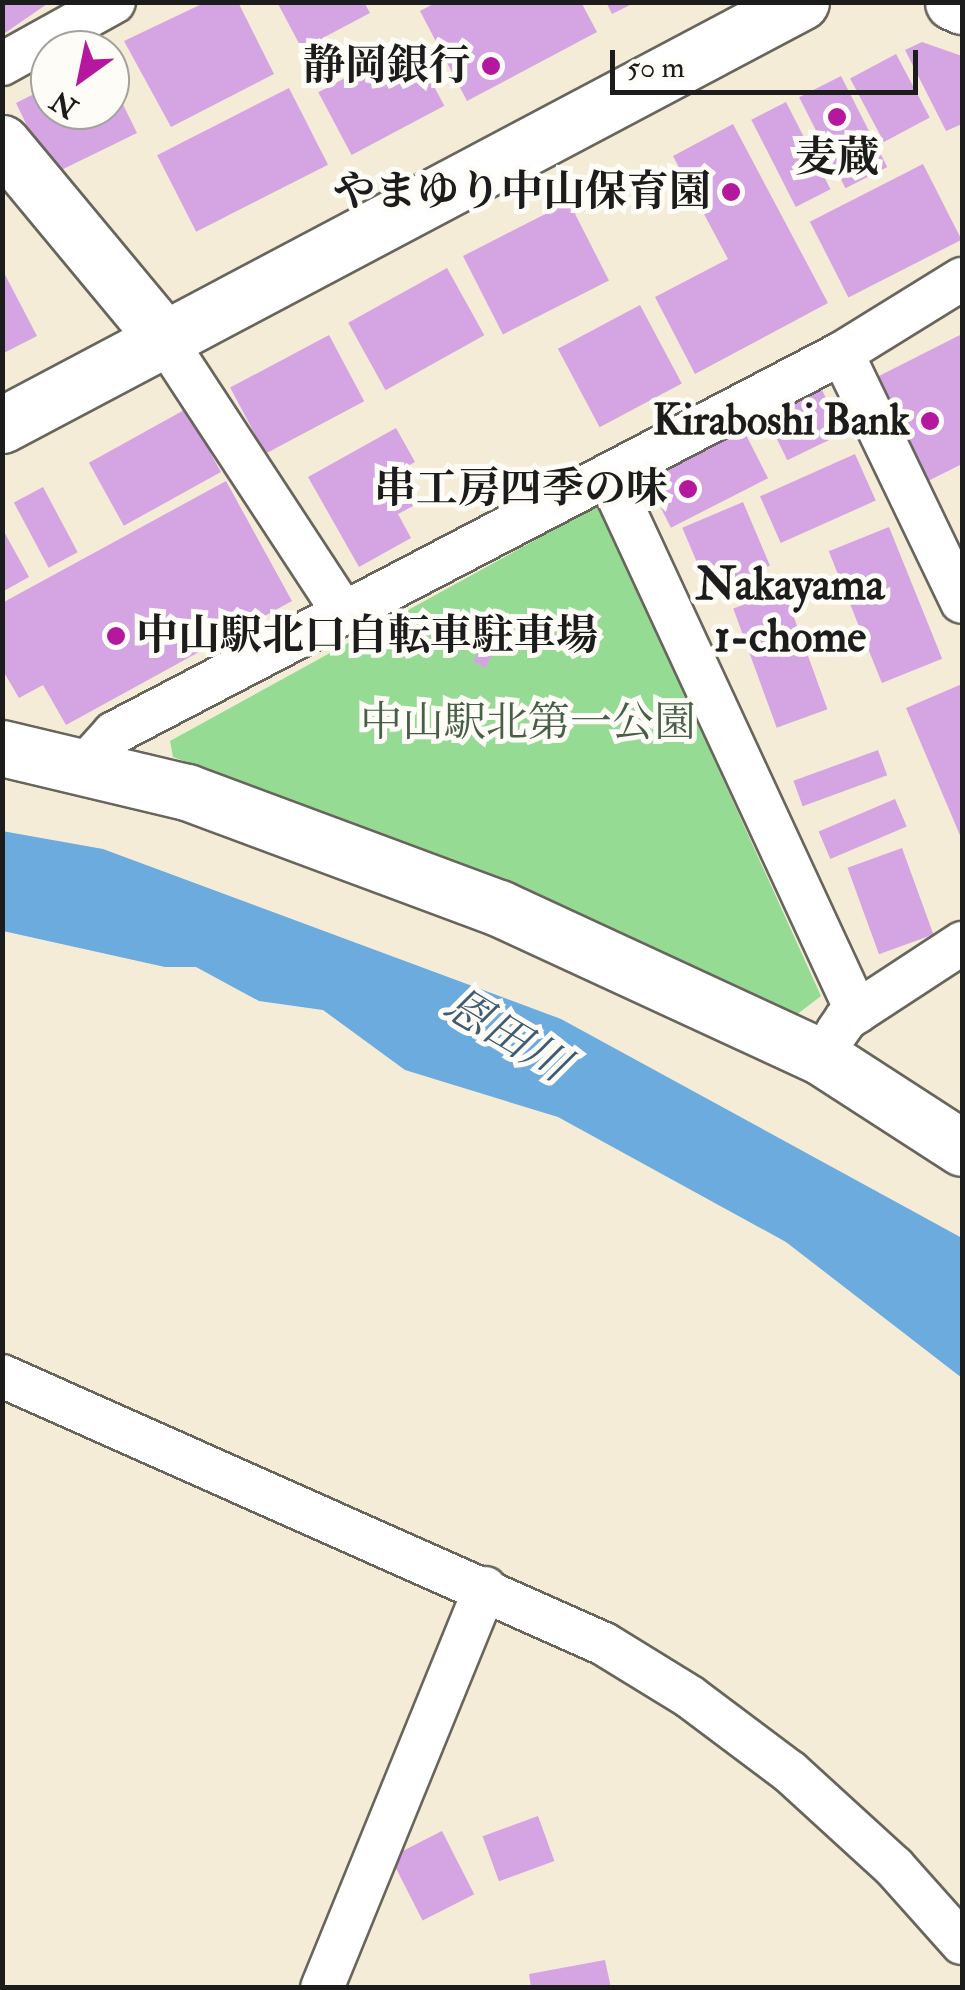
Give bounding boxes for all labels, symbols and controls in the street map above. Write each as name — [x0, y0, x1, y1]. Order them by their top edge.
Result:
north arrow — [30, 30, 130, 130]
scale bar — [615, 30, 922, 92]
place label: 静岡銀行 — [303, 41, 471, 91]
text: 50 m — [627, 49, 685, 86]
marker: 静岡銀行 — [480, 55, 502, 77]
text: N — [44, 82, 85, 125]
marker: 麦蔵 — [826, 106, 848, 128]
place label: 麦蔵 — [795, 133, 879, 183]
place label: やまゆり中山保育園 — [333, 167, 711, 217]
marker: やまゆり中山保育園 — [720, 181, 742, 203]
place label: Kiraboshi Bank — [653, 396, 910, 446]
marker: Kiraboshi Bank — [919, 410, 941, 432]
place label: 串工房四季の味 — [374, 464, 668, 514]
marker: 串工房四季の味 — [677, 478, 699, 500]
district label: Nakayama 1-chome — [696, 559, 884, 665]
place label: 中山駅北口自転車駐車場 — [136, 611, 598, 661]
marker: 中山駅北口自転車駐車場 — [105, 625, 127, 647]
park label: 中山駅北第一公園 — [360, 698, 696, 748]
water label: 恩田川 — [434, 978, 578, 1094]

